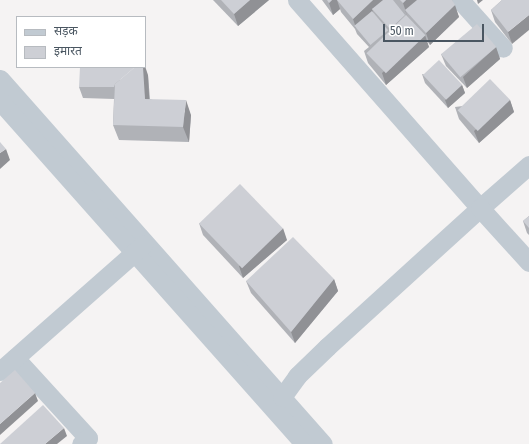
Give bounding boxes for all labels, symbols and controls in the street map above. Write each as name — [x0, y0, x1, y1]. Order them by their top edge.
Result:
legend — [16, 16, 146, 68]
scale bar — [385, 16, 486, 42]
text: सड़क — [54, 24, 78, 38]
text: 50 m — [390, 24, 414, 38]
text: इमारत — [54, 44, 82, 58]

